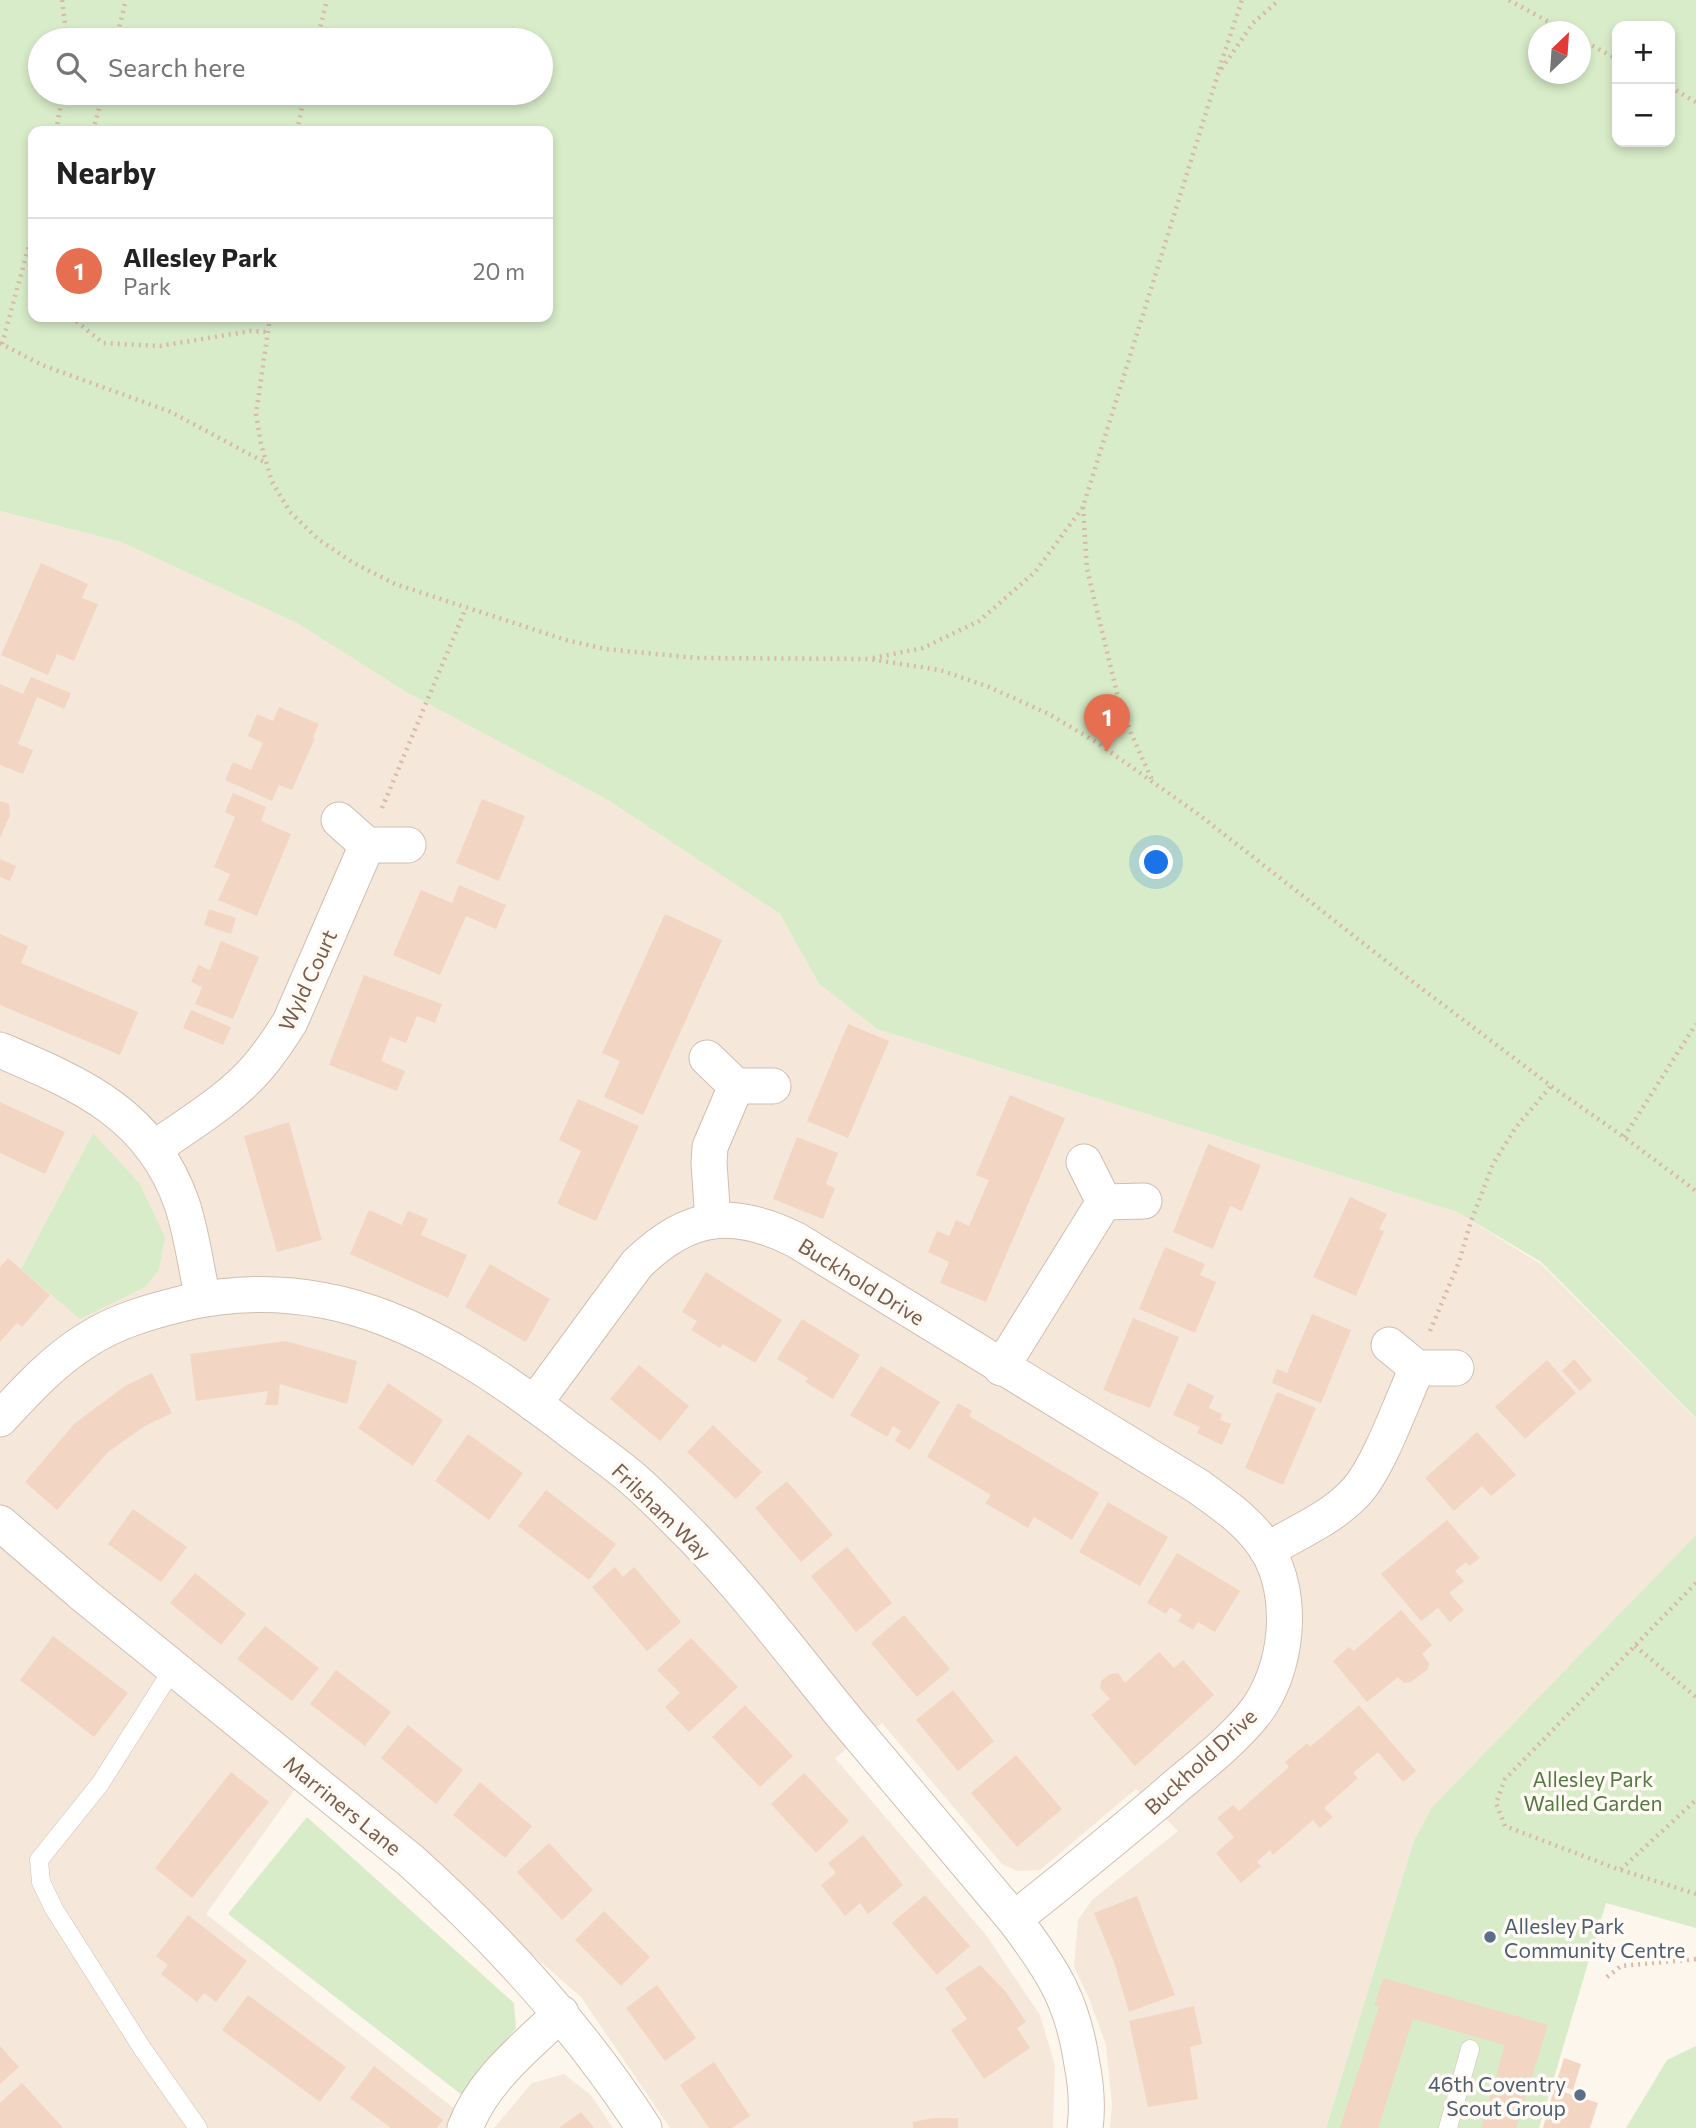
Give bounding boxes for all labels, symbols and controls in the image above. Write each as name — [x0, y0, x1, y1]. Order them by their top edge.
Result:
north arrow — [1528, 21, 1591, 84]
map controls — [1612, 21, 1675, 147]
button: + — [1612, 21, 1675, 84]
search box — [28, 28, 553, 105]
icon: search — [52, 48, 90, 86]
text: Search here — [108, 51, 246, 82]
button: − — [1612, 84, 1675, 147]
text: Nearby — [56, 153, 156, 190]
text: Allesley Park — [123, 241, 277, 272]
text: 1 — [74, 257, 84, 285]
text: 20 m — [473, 257, 525, 285]
text: Park — [123, 272, 171, 300]
pin: 1 — [1084, 694, 1130, 752]
your location — [1139, 845, 1173, 879]
street label: Wyld Court — [273, 925, 341, 1035]
street label: Buckhold Drive — [794, 1232, 930, 1330]
street label: Frilsham Way — [607, 1458, 717, 1564]
street label: Buckhold Drive — [1139, 1703, 1261, 1819]
street label: Marriners Lane — [279, 1750, 407, 1860]
park label: Allesley Park Walled Garden — [1524, 1766, 1662, 1815]
place label: Allesley Park Community Centre — [1504, 1913, 1685, 1962]
marker: Allesley Park Community Centre — [1482, 1929, 1498, 1945]
place label: 46th Coventry Scout Group — [1428, 2071, 1566, 2120]
marker: 46th Coventry Scout Group — [1572, 2087, 1588, 2103]

